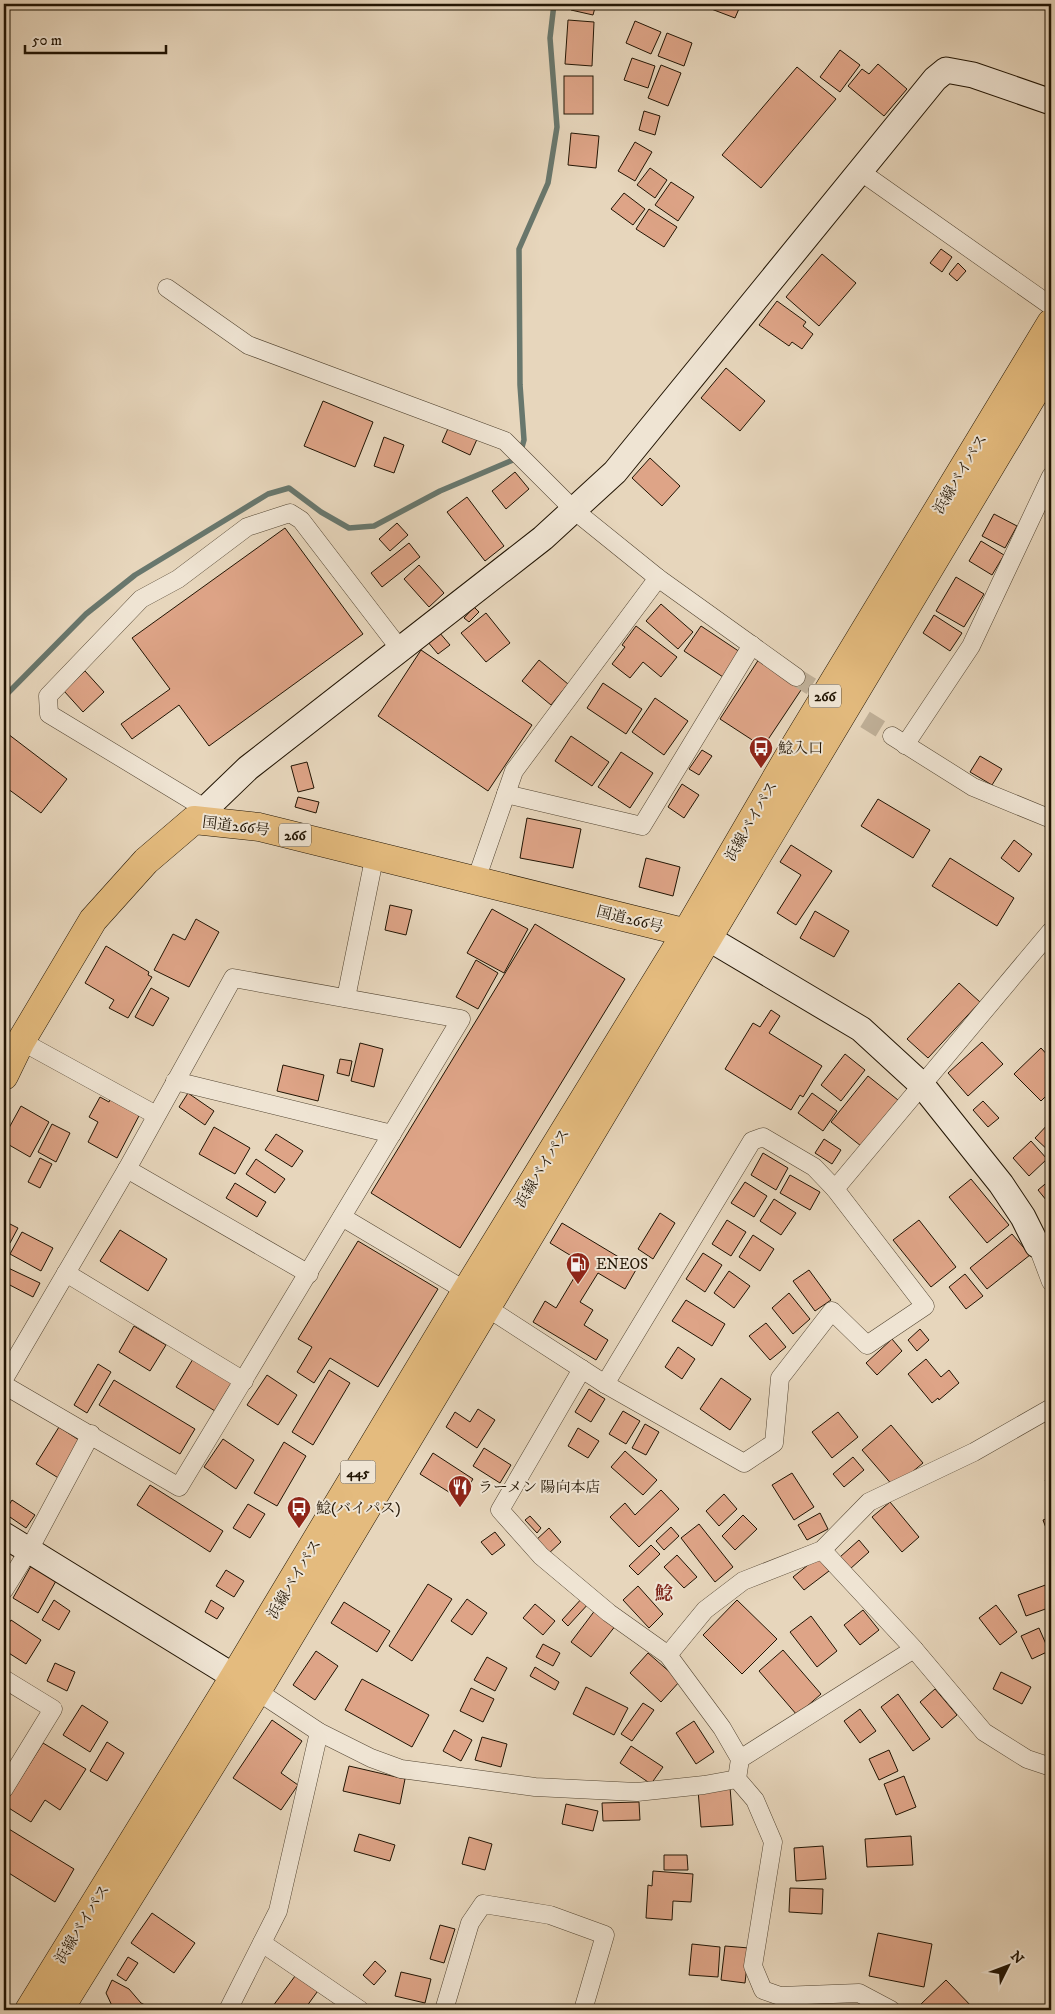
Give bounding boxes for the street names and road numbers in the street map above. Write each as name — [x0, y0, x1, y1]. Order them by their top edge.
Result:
street label: 浜線バイパス — [929, 431, 992, 518]
road number: 266 — [809, 684, 841, 708]
street label: 浜線バイパス — [721, 778, 782, 865]
street label: 国道266号 — [201, 813, 271, 840]
road number: 266 — [279, 824, 311, 846]
street label: 国道266号 — [595, 902, 665, 937]
street label: 浜線バイパス — [511, 1125, 574, 1211]
road number: 445 — [340, 1460, 376, 1484]
street label: 浜線バイパス — [263, 1536, 326, 1623]
street label: 浜線バイパス — [51, 1881, 114, 1967]

